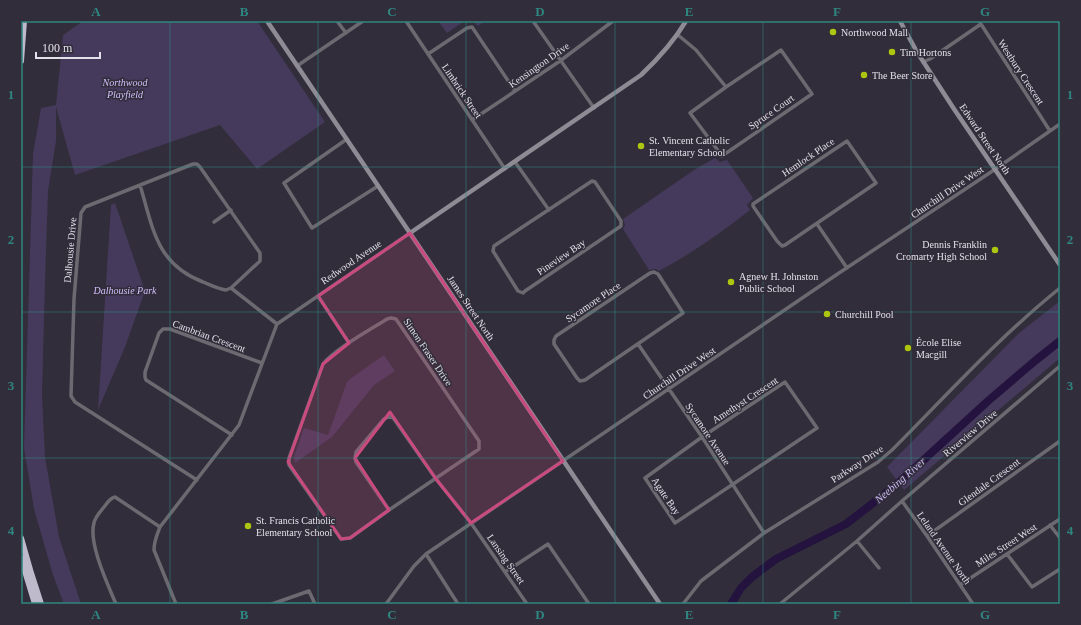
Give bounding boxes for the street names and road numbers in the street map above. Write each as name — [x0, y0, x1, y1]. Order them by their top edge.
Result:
street label: Westbury Crescent — [996, 37, 1046, 107]
street label: Kensington Drive — [507, 40, 572, 90]
street label: Limbrick Street — [440, 62, 484, 120]
street label: Spruce Court — [746, 92, 796, 132]
street label: Edward Street North — [957, 102, 1013, 176]
street label: Hemlock Place — [780, 135, 837, 179]
street label: Churchill Drive West — [909, 164, 986, 220]
street label: Dalhousie Drive — [62, 216, 78, 283]
street label: Redwood Avenue — [319, 237, 384, 286]
street label: Pineview Bay — [535, 237, 587, 277]
street label: James Street North — [445, 273, 497, 343]
street label: Sycamore Place — [563, 279, 623, 324]
street label: Simon Fraser Drive — [401, 316, 455, 388]
street label: Cambrian Crescent — [171, 318, 247, 354]
street label: Churchill Drive West — [641, 345, 718, 401]
street label: Amethyst Crescent — [710, 374, 780, 425]
street label: Sycamore Avenue — [683, 401, 733, 468]
street label: Riverview Drive — [941, 407, 1000, 459]
street label: Parkway Drive — [829, 443, 886, 485]
street label: Glendale Crescent — [956, 456, 1022, 508]
street label: Agate Bay — [650, 475, 682, 517]
street label: Leland Avenue North — [915, 510, 973, 586]
street label: Miles Street West — [973, 521, 1039, 569]
street label: Lansing Street — [485, 532, 527, 586]

